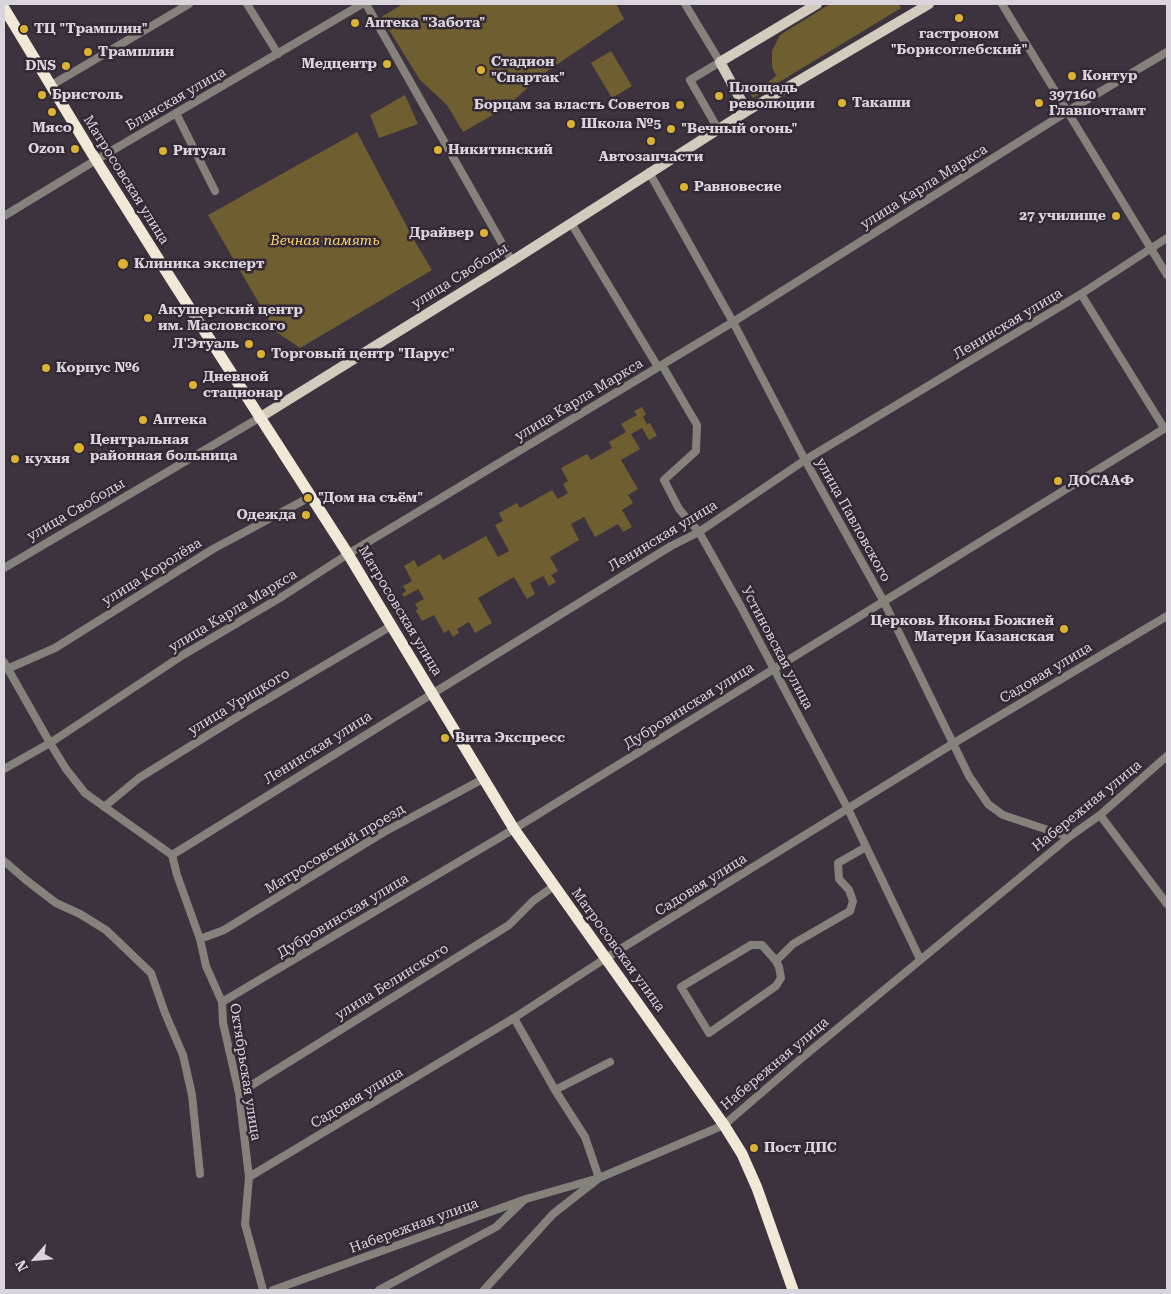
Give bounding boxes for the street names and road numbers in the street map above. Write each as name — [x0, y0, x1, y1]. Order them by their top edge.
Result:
street label: Бланская улица — [123, 64, 229, 134]
street label: Матросовская улица — [79, 112, 173, 248]
street label: улица Карла Маркса — [857, 141, 991, 233]
street label: улица Свободы — [409, 240, 511, 312]
street label: Ленинская улица — [950, 285, 1066, 363]
street label: улица Карла Маркса — [512, 355, 646, 445]
street label: улица Павловского — [812, 455, 894, 585]
street label: улица Свободы — [24, 475, 128, 545]
street label: Ленинская улица — [605, 497, 721, 575]
street label: улица Королёва — [99, 535, 205, 609]
street label: Матросовская улица — [354, 543, 446, 679]
street label: улица Карла Маркса — [166, 566, 300, 656]
street label: Устиновская улица — [737, 583, 817, 713]
street label: Садовая улица — [997, 639, 1095, 707]
street label: Дубровинская улица — [621, 659, 757, 753]
street label: улица Урицкого — [185, 665, 293, 739]
street label: Ленинская улица — [261, 708, 375, 788]
street label: Набережная улица — [1029, 757, 1145, 855]
street label: Матросовский проезд — [262, 801, 408, 897]
street label: Садовая улица — [652, 850, 750, 920]
street label: Дубровинская улица — [274, 870, 412, 962]
street label: Матросовская улица — [567, 885, 669, 1015]
street label: улица Белинского — [332, 940, 452, 1024]
street label: Октябрьская улица — [226, 1002, 264, 1142]
street label: Набережная улица — [718, 1014, 832, 1114]
street label: Садовая улица — [308, 1064, 406, 1132]
street label: Набережная улица — [347, 1195, 481, 1257]

